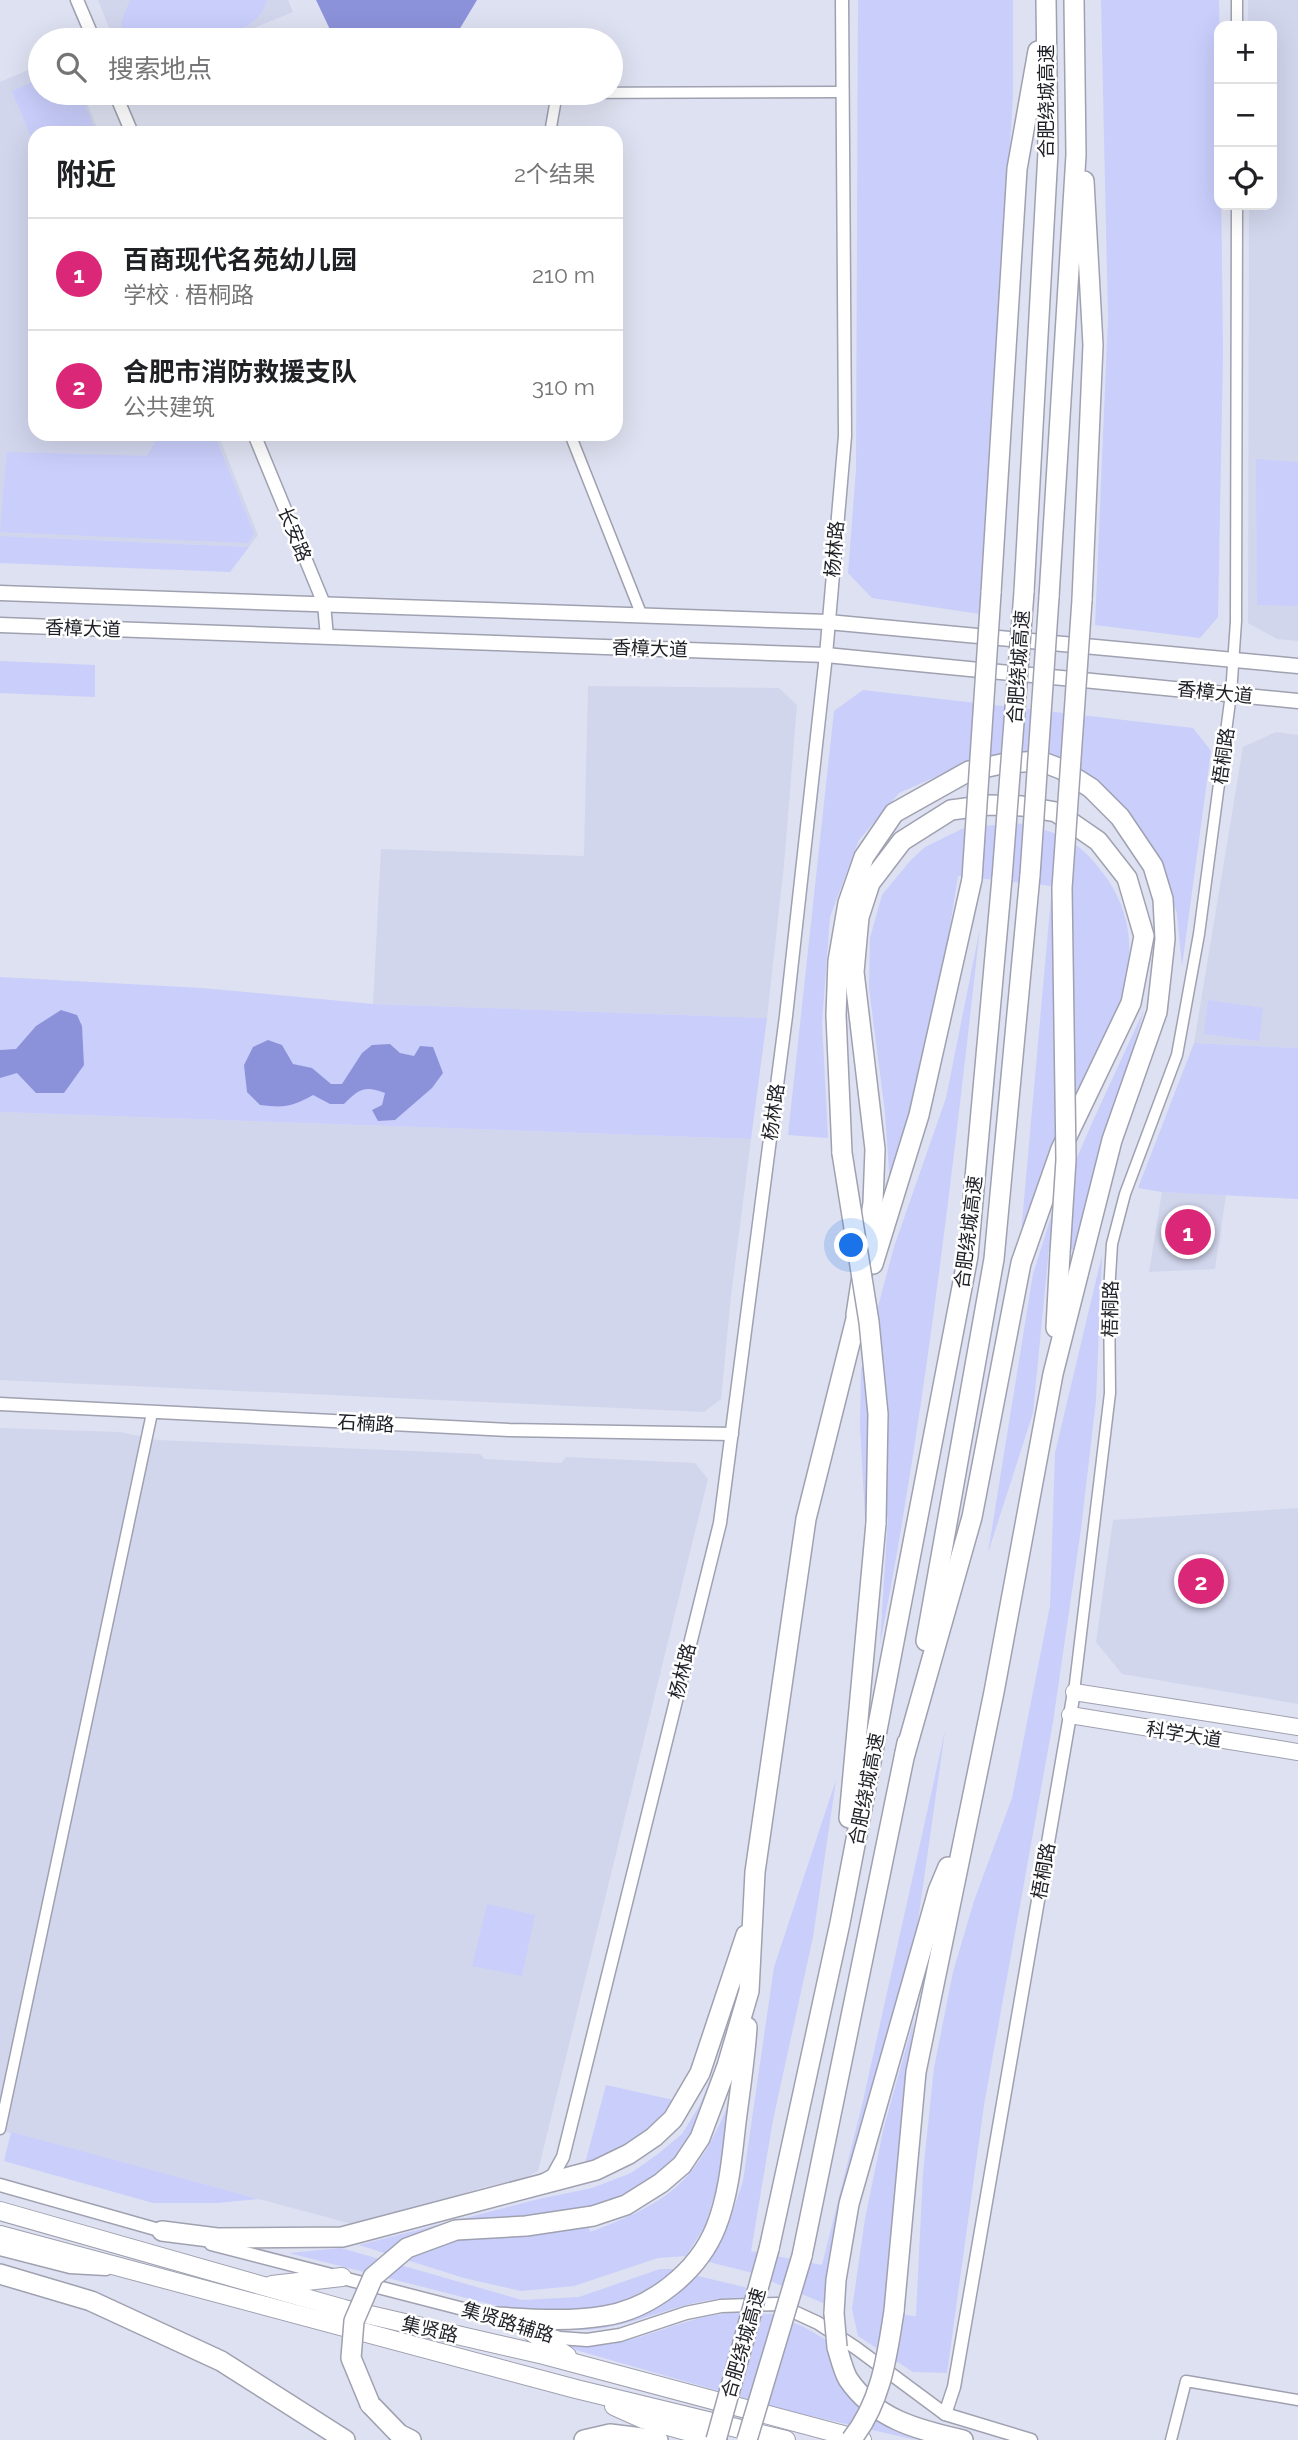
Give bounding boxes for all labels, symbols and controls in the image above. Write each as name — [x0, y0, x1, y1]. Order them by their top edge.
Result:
map controls — [1214, 21, 1277, 210]
button: + — [1214, 21, 1277, 84]
search box — [28, 28, 623, 105]
street label: 合肥绕城高速 — [1035, 44, 1057, 158]
icon: search — [52, 48, 90, 86]
text: 搜索地点 — [108, 54, 212, 84]
button: − — [1214, 84, 1277, 147]
button: locate — [1214, 147, 1277, 210]
text: 附近 — [56, 157, 116, 192]
text: 2个结果 — [514, 160, 595, 187]
text: 百商现代名苑幼儿园 — [123, 245, 357, 275]
text: 1 — [73, 261, 85, 288]
text: 210 m — [532, 261, 595, 288]
text: 学校 · 梧桐路 — [123, 281, 254, 308]
text: 合肥市消防救援支队 — [123, 357, 357, 387]
text: 2 — [73, 373, 85, 400]
text: 310 m — [532, 373, 595, 400]
text: 公共建筑 — [123, 393, 215, 420]
street label: 长安路 — [274, 503, 316, 565]
street label: 杨林路 — [821, 520, 847, 578]
street label: 合肥绕城高速 — [1003, 609, 1033, 725]
street label: 香樟大道 — [45, 616, 121, 640]
street label: 香樟大道 — [612, 636, 688, 660]
street label: 香樟大道 — [1176, 677, 1254, 707]
street label: 梧桐路 — [1208, 726, 1238, 786]
street label: 杨林路 — [758, 1082, 788, 1142]
street label: 合肥绕城高速 — [950, 1174, 986, 1290]
pin: 1 — [1165, 1206, 1211, 1258]
your location — [834, 1228, 868, 1262]
street label: 梧桐路 — [1099, 1280, 1121, 1338]
street label: 石楠路 — [337, 1411, 395, 1435]
pin: 2 — [1178, 1555, 1224, 1607]
street label: 杨林路 — [664, 1641, 700, 1701]
street label: 科学大道 — [1145, 1717, 1223, 1751]
street label: 合肥绕城高速 — [844, 1731, 888, 1847]
street label: 梧桐路 — [1027, 1841, 1059, 1901]
street label: 合肥绕城高速 — [717, 2285, 769, 2401]
street label: 集贤路辅路 — [459, 2298, 557, 2346]
street label: 集贤路 — [400, 2312, 460, 2346]

